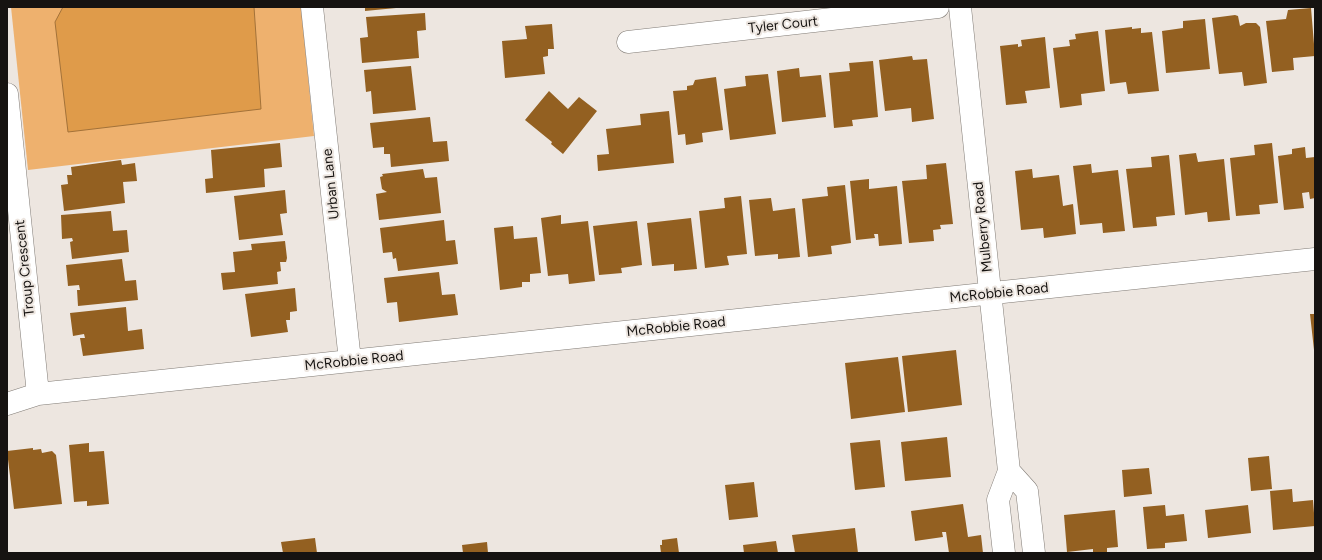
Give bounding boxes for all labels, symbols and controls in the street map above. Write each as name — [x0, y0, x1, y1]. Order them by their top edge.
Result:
street label: Tyler Court — [747, 13, 819, 37]
street label: Urban Lane — [319, 148, 343, 220]
street label: Mulberry Road — [970, 181, 996, 273]
street label: Troup Crescent — [12, 219, 38, 317]
street label: McRobbie Road — [949, 279, 1049, 307]
street label: McRobbie Road — [626, 313, 726, 341]
street label: McRobbie Road — [304, 347, 404, 375]

